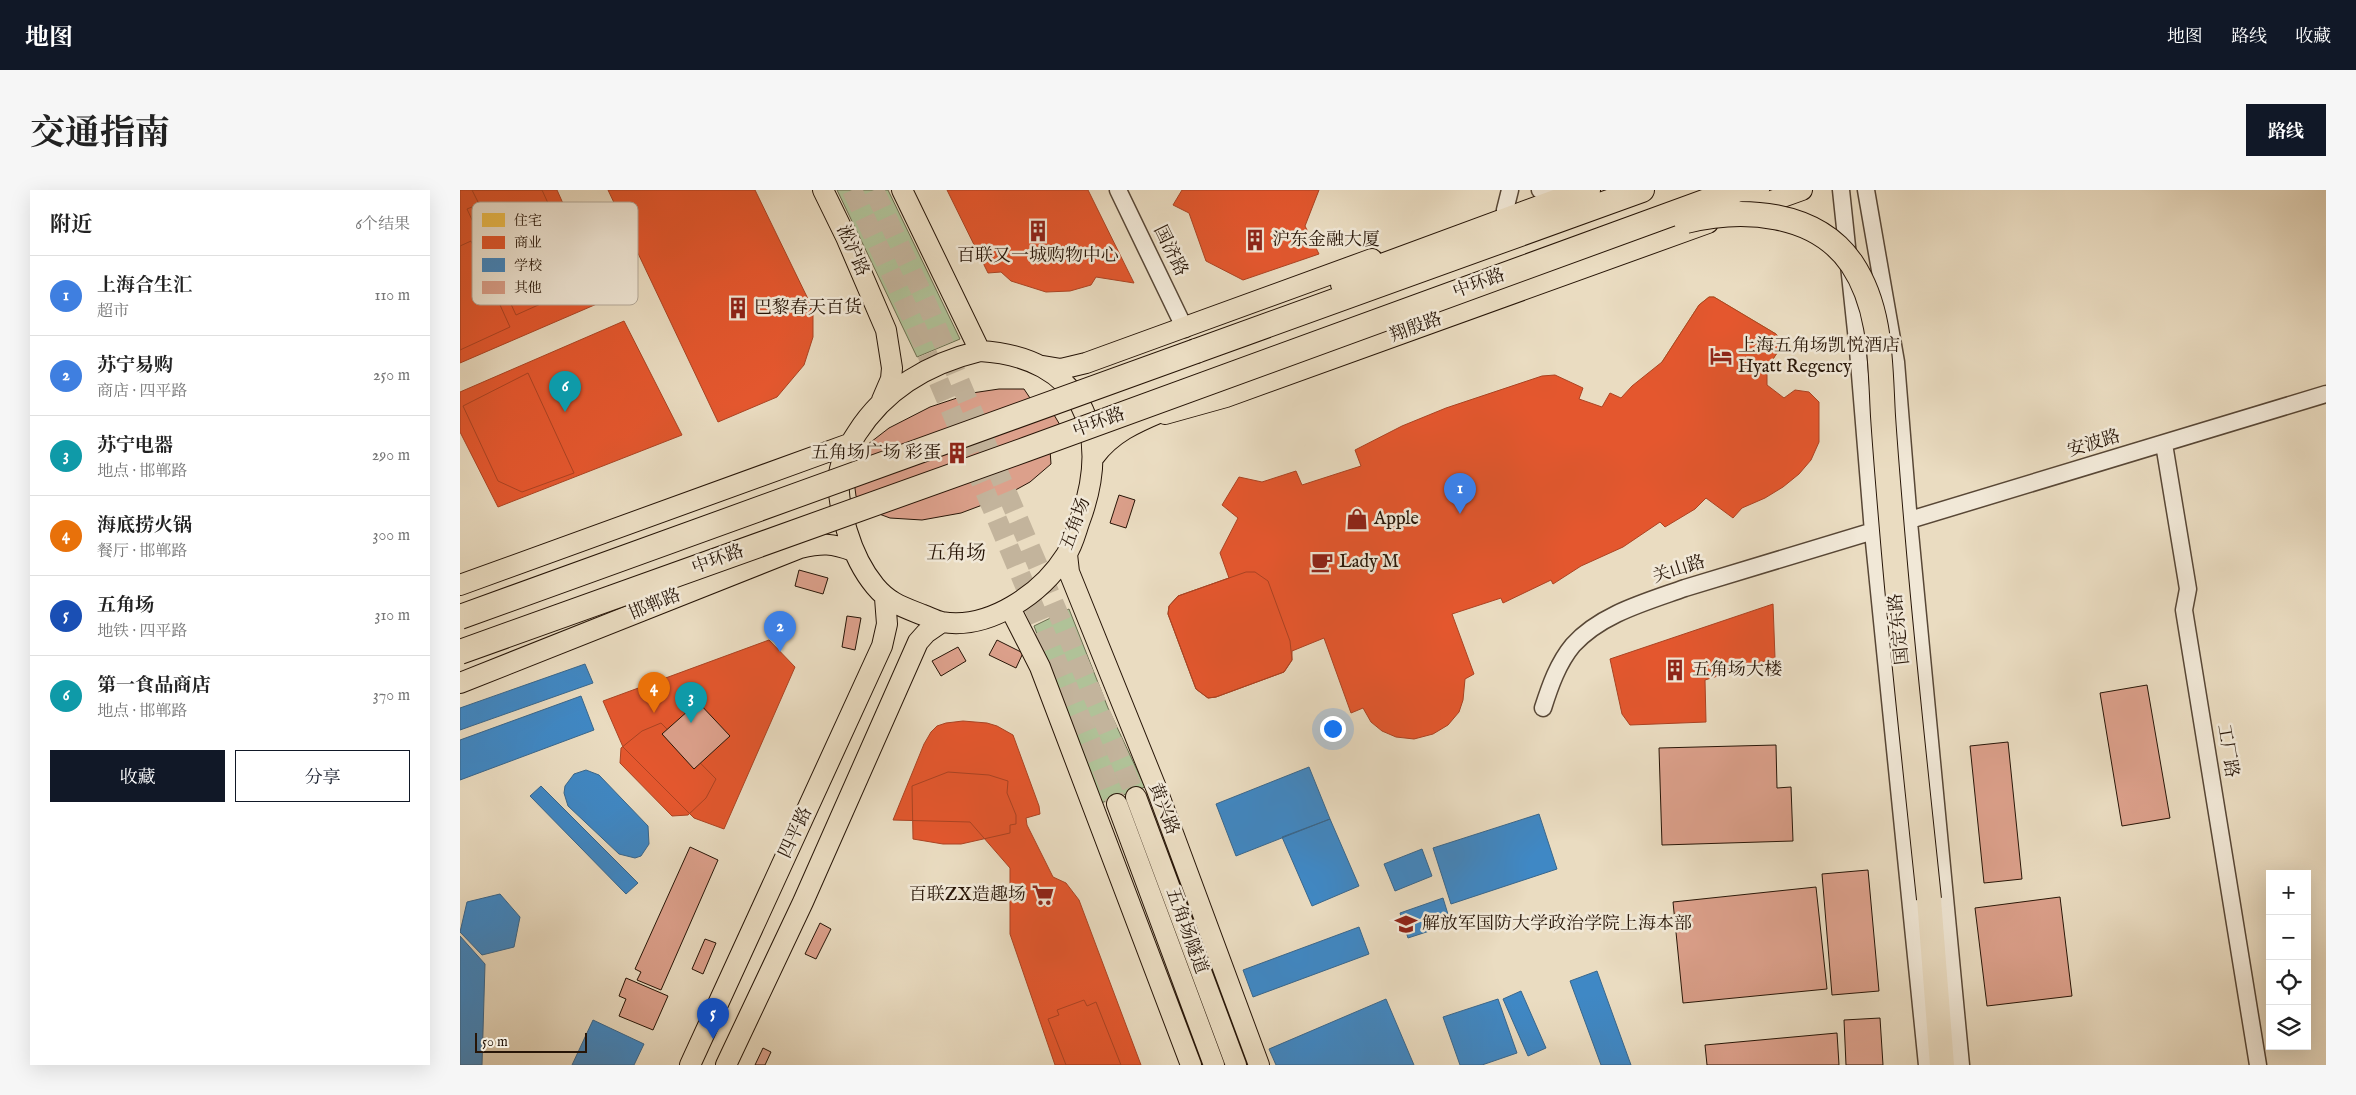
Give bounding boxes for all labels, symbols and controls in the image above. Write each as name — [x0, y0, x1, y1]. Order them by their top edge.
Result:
text: 地图 — [25, 23, 73, 54]
text: 地图 — [2167, 26, 2203, 49]
text: 路线 — [2231, 26, 2267, 49]
text: 收藏 — [2295, 26, 2331, 49]
button: 路线 — [2246, 104, 2326, 156]
text: 交通指南 — [30, 112, 170, 157]
legend — [472, 202, 638, 305]
text: 附近 — [50, 212, 92, 239]
text: 住宅 — [514, 212, 542, 230]
text: 6个结果 — [355, 215, 410, 235]
building icon: 百联又一城购物中心 — [1025, 218, 1051, 244]
street label: 淞沪路 — [831, 222, 873, 280]
street label: 国济路 — [1148, 222, 1192, 280]
building icon: 沪东金融大厦 — [1242, 227, 1268, 253]
place label: 沪东金融大厦 — [1272, 229, 1380, 252]
text: 商业 — [514, 234, 542, 252]
place label: 百联又一城购物中心 — [957, 245, 1119, 268]
text: 学校 — [514, 257, 542, 275]
street label: 中环路 — [1450, 264, 1508, 304]
text: 上海合生汇 — [97, 274, 192, 298]
text: 其他 — [514, 279, 542, 297]
text: 1 — [63, 286, 69, 306]
text: 110 m — [374, 286, 410, 306]
building icon: 巴黎春天百货 — [725, 295, 751, 321]
place label: 巴黎春天百货 — [754, 297, 862, 320]
text: 超市 — [97, 302, 129, 322]
street label: 翔殷路 — [1387, 308, 1445, 348]
place label: 上海五角场凯悦酒店 Hyatt Regency — [1738, 335, 1900, 379]
hotel icon: 上海五角场凯悦酒店 Hyatt Regency — [1708, 343, 1734, 369]
text: 苏宁易购 — [97, 354, 173, 378]
text: 2 — [62, 366, 70, 386]
text: 250 m — [373, 366, 410, 386]
pin: 6 — [549, 371, 581, 412]
text: 商店 · 四平路 — [97, 382, 188, 402]
street label: 中环路 — [1070, 403, 1128, 443]
street label: 安波路 — [2065, 425, 2123, 463]
text: 苏宁电器 — [97, 434, 173, 458]
building icon: 五角场广场 彩蛋 — [944, 440, 970, 466]
place label: 五角场广场 彩蛋 — [811, 442, 941, 465]
text: 3 — [63, 446, 69, 466]
text: 290 m — [372, 446, 410, 466]
text: 地点 · 邯郸路 — [97, 462, 188, 482]
pin: 1 — [1444, 473, 1476, 514]
street label: 五角场 — [1056, 495, 1096, 553]
shop icon: Apple — [1344, 506, 1370, 532]
place label: Apple — [1373, 508, 1419, 531]
text: 海底捞火锅 — [97, 514, 192, 538]
text: 4 — [62, 526, 70, 546]
text: 300 m — [372, 526, 410, 546]
street label: 中环路 — [689, 540, 747, 580]
district label: 五角场 — [926, 541, 986, 566]
text: 餐厅 · 邯郸路 — [97, 542, 188, 562]
cafe icon: Lady M — [1309, 549, 1335, 575]
place label: Lady M — [1339, 551, 1399, 574]
street label: 关山路 — [1650, 551, 1708, 589]
street label: 邯郸路 — [626, 584, 684, 626]
street label: 国定东路 — [1885, 592, 1915, 666]
text: 五角场 — [97, 594, 154, 618]
text: 5 — [63, 606, 69, 626]
text: 310 m — [374, 606, 410, 626]
pin: 2 — [764, 611, 796, 652]
text: 地铁 · 四平路 — [97, 622, 188, 642]
building icon: 五角场大楼 — [1662, 657, 1688, 683]
place label: 五角场大楼 — [1692, 659, 1782, 682]
pin: 4 — [638, 672, 670, 713]
text: 第一食品商店 — [97, 674, 211, 698]
pin: 3 — [675, 682, 707, 723]
text: 6 — [63, 686, 69, 706]
text: 370 m — [373, 686, 410, 706]
text: 地点 · 邯郸路 — [97, 702, 188, 722]
your location — [1320, 716, 1346, 742]
street label: 工厂路 — [2211, 723, 2243, 779]
button: 收藏 — [50, 750, 225, 802]
button: 分享 — [235, 750, 410, 802]
street label: 黄兴路 — [1143, 780, 1183, 838]
street label: 四平路 — [774, 804, 818, 862]
map controls — [2266, 870, 2311, 1050]
button: + — [2266, 870, 2311, 915]
supermarket icon: 百联ZX造趣场 — [1030, 882, 1056, 908]
place label: 百联ZX造趣场 — [909, 884, 1026, 907]
street label: 五角场隧道 — [1160, 885, 1212, 977]
school or university icon: 解放军国防大学政治学院上海本部 — [1393, 911, 1419, 937]
place label: 解放军国防大学政治学院上海本部 — [1422, 913, 1692, 936]
button: − — [2266, 915, 2311, 960]
button: locate — [2266, 960, 2311, 1005]
pin: 5 — [697, 998, 729, 1039]
button: layers — [2266, 1005, 2311, 1050]
scale bar — [475, 1030, 588, 1053]
text: 50 m — [482, 1033, 508, 1051]

